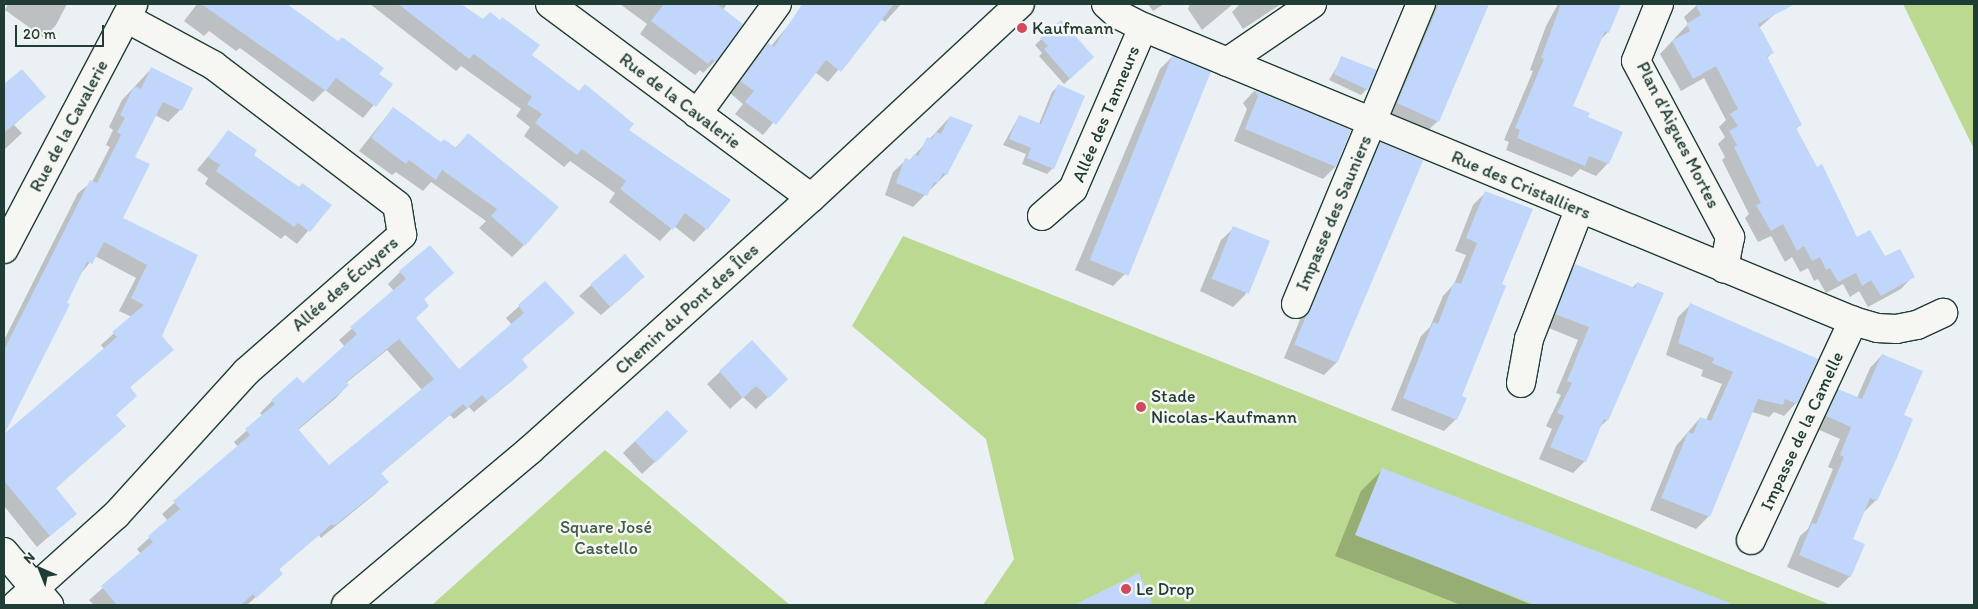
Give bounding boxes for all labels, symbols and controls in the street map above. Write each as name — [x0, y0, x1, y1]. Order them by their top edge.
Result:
scale bar — [18, 15, 106, 47]
place label: Kaufmann — [1032, 17, 1114, 39]
marker: Kaufmann — [1016, 22, 1028, 34]
text: 20 m — [23, 25, 56, 43]
street label: Allée des Tanneurs — [1068, 43, 1144, 185]
street label: Rue de la Cavalerie — [615, 48, 745, 154]
street label: Rue de la Cavalerie — [25, 56, 113, 196]
street label: Plan d'Aigues Mortes — [1632, 58, 1724, 212]
street label: Impasse des Sauniers — [1291, 132, 1377, 294]
street label: Rue des Cristalliers — [1448, 146, 1594, 224]
street label: Allée des Écuyers — [287, 232, 403, 336]
street label: Chemin du Pont des Îles — [611, 239, 763, 379]
street label: Impasse de la Camelle — [1756, 348, 1848, 514]
place label: Stade Nicolas-Kaufmann — [1151, 386, 1297, 428]
marker: Stade Nicolas-Kaufmann — [1135, 401, 1147, 413]
park label: Square José Castello — [560, 517, 652, 560]
north arrow — [15, 544, 65, 594]
text: N — [20, 548, 39, 567]
place label: Le Drop — [1136, 578, 1195, 600]
marker: Le Drop — [1120, 583, 1132, 595]

